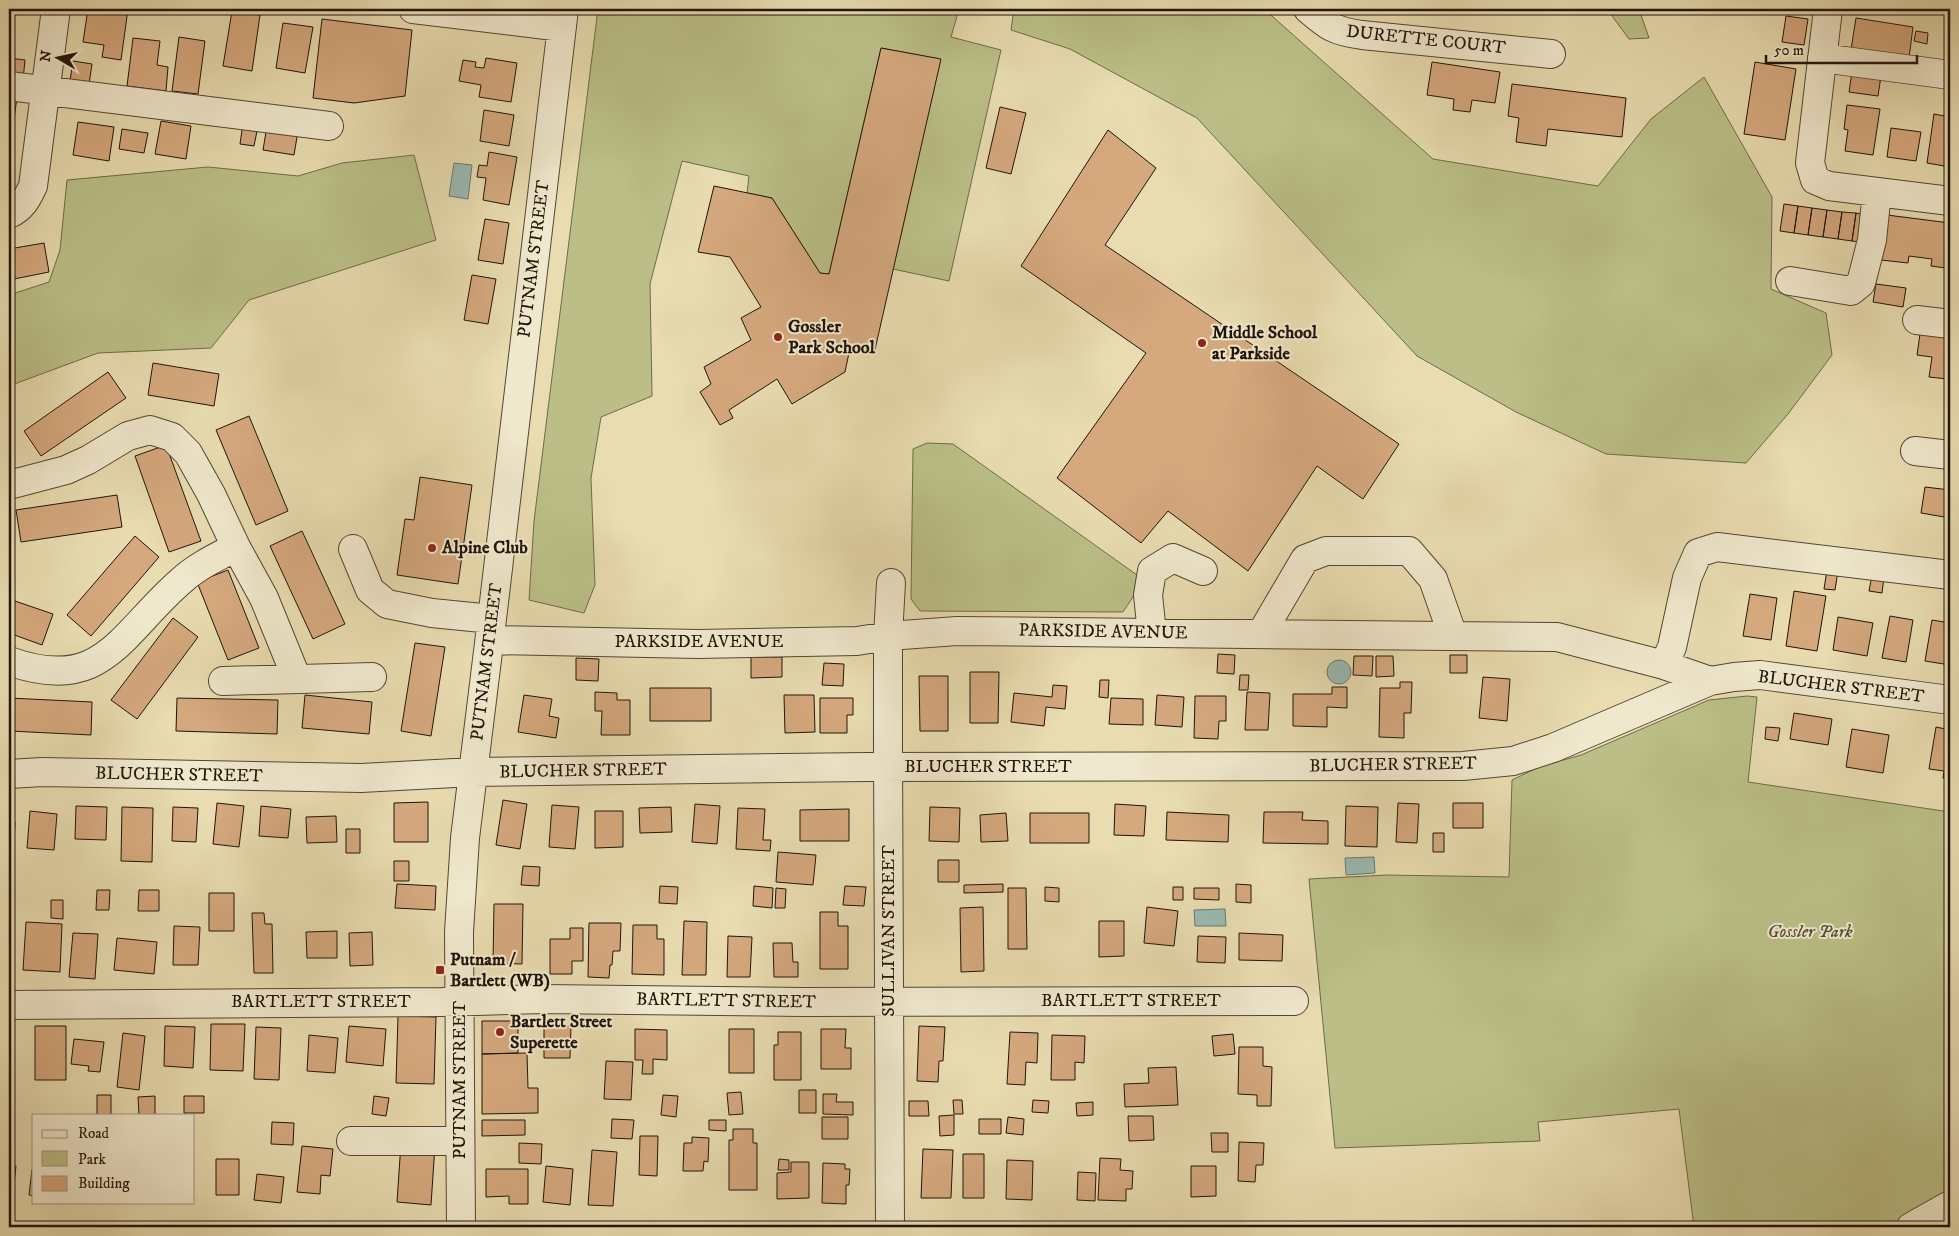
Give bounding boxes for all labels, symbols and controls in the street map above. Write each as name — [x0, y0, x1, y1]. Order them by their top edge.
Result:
street label: DURETTE COURT — [1345, 21, 1507, 59]
north arrow — [32, 32, 82, 82]
scale bar — [1766, 32, 1918, 64]
text: 50 m — [1774, 41, 1804, 60]
text: N — [36, 49, 56, 63]
street label: PUTNAM STREET — [513, 179, 555, 339]
place label: Gossler Park School — [788, 316, 875, 359]
place label: Middle School at Parkside — [1212, 322, 1318, 365]
marker: Gossler Park School — [772, 331, 784, 343]
marker: Middle School at Parkside — [1196, 337, 1208, 349]
place label: Alpine Club — [441, 537, 528, 559]
marker: Alpine Club — [426, 542, 438, 554]
street label: PUTNAM STREET — [466, 582, 508, 742]
street label: PARKSIDE AVENUE — [1018, 620, 1188, 644]
street label: PARKSIDE AVENUE — [614, 631, 784, 653]
street label: BLUCHER STREET — [1756, 666, 1926, 708]
street label: BLUCHER STREET — [1309, 753, 1477, 777]
street label: BLUCHER STREET — [904, 756, 1072, 778]
street label: BLUCHER STREET — [499, 759, 667, 783]
street label: BLUCHER STREET — [95, 763, 263, 787]
street label: SULLIVAN STREET — [878, 845, 900, 1017]
park label: Gossler Park — [1767, 921, 1853, 943]
place label: Putnam / Bartlett (WB) — [450, 949, 550, 992]
marker: Putnam / Bartlett (WB) — [434, 964, 446, 976]
street label: BARTLETT STREET — [636, 988, 816, 1014]
street label: BARTLETT STREET — [1041, 990, 1221, 1012]
street label: BARTLETT STREET — [231, 991, 411, 1013]
street label: PUTNAM STREET — [449, 1000, 471, 1159]
place label: Bartlett Street Superette — [510, 1011, 612, 1054]
marker: Bartlett Street Superette — [494, 1026, 506, 1038]
legend — [32, 1114, 195, 1204]
text: Road — [78, 1124, 110, 1143]
text: Park — [78, 1150, 107, 1169]
text: Building — [78, 1174, 130, 1193]

